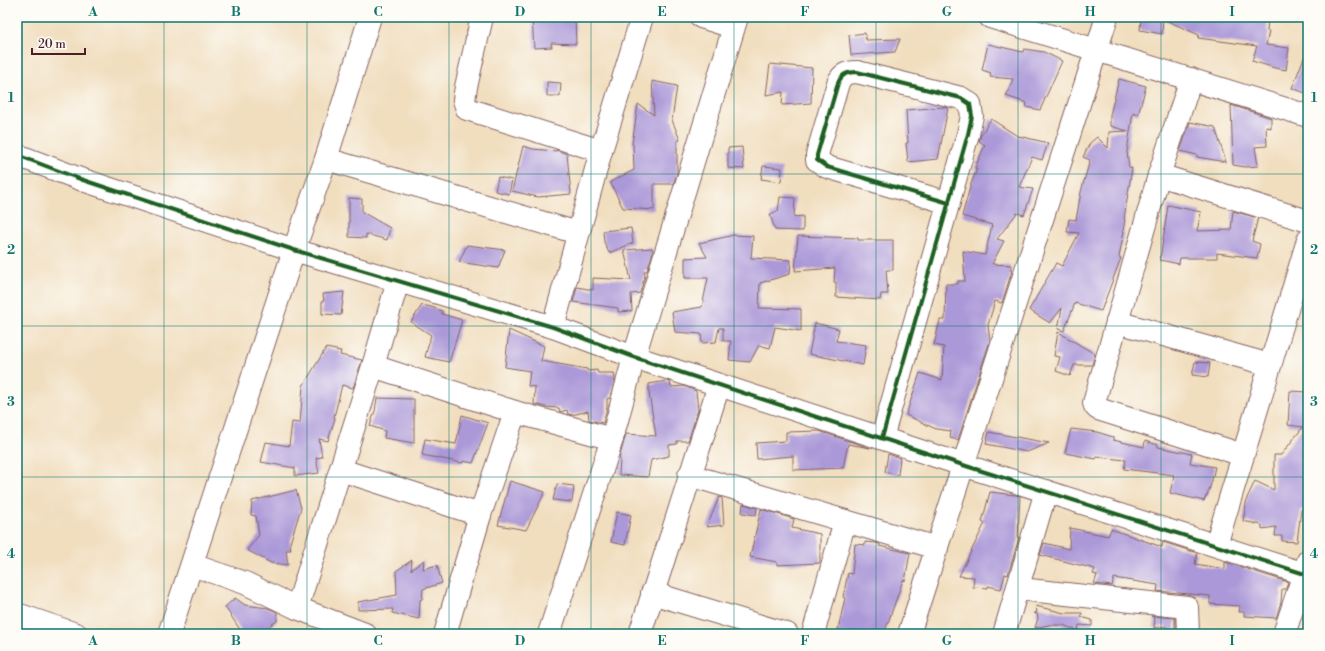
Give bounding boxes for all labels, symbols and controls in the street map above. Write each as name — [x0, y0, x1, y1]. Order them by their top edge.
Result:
text: A — [87, 4, 98, 20]
text: B — [231, 4, 241, 20]
text: C — [373, 4, 383, 20]
text: D — [515, 4, 525, 20]
text: E — [657, 4, 667, 20]
text: F — [800, 4, 810, 20]
text: G — [942, 4, 953, 20]
text: H — [1085, 4, 1096, 20]
text: I — [1229, 4, 1235, 20]
scale bar — [32, 30, 85, 56]
text: 20 m — [38, 37, 66, 52]
text: 1 — [8, 90, 15, 106]
text: 1 — [1311, 90, 1318, 106]
text: 2 — [7, 242, 15, 258]
text: 2 — [1310, 242, 1318, 258]
text: 3 — [7, 394, 15, 410]
text: 3 — [1310, 394, 1318, 410]
text: 4 — [7, 546, 16, 562]
text: 4 — [1310, 546, 1319, 562]
text: A — [87, 633, 98, 649]
text: B — [231, 633, 241, 649]
text: C — [373, 633, 383, 649]
text: D — [515, 633, 525, 649]
text: E — [657, 633, 667, 649]
text: F — [800, 633, 810, 649]
text: G — [942, 633, 953, 649]
text: H — [1085, 633, 1096, 649]
text: I — [1229, 633, 1235, 649]

